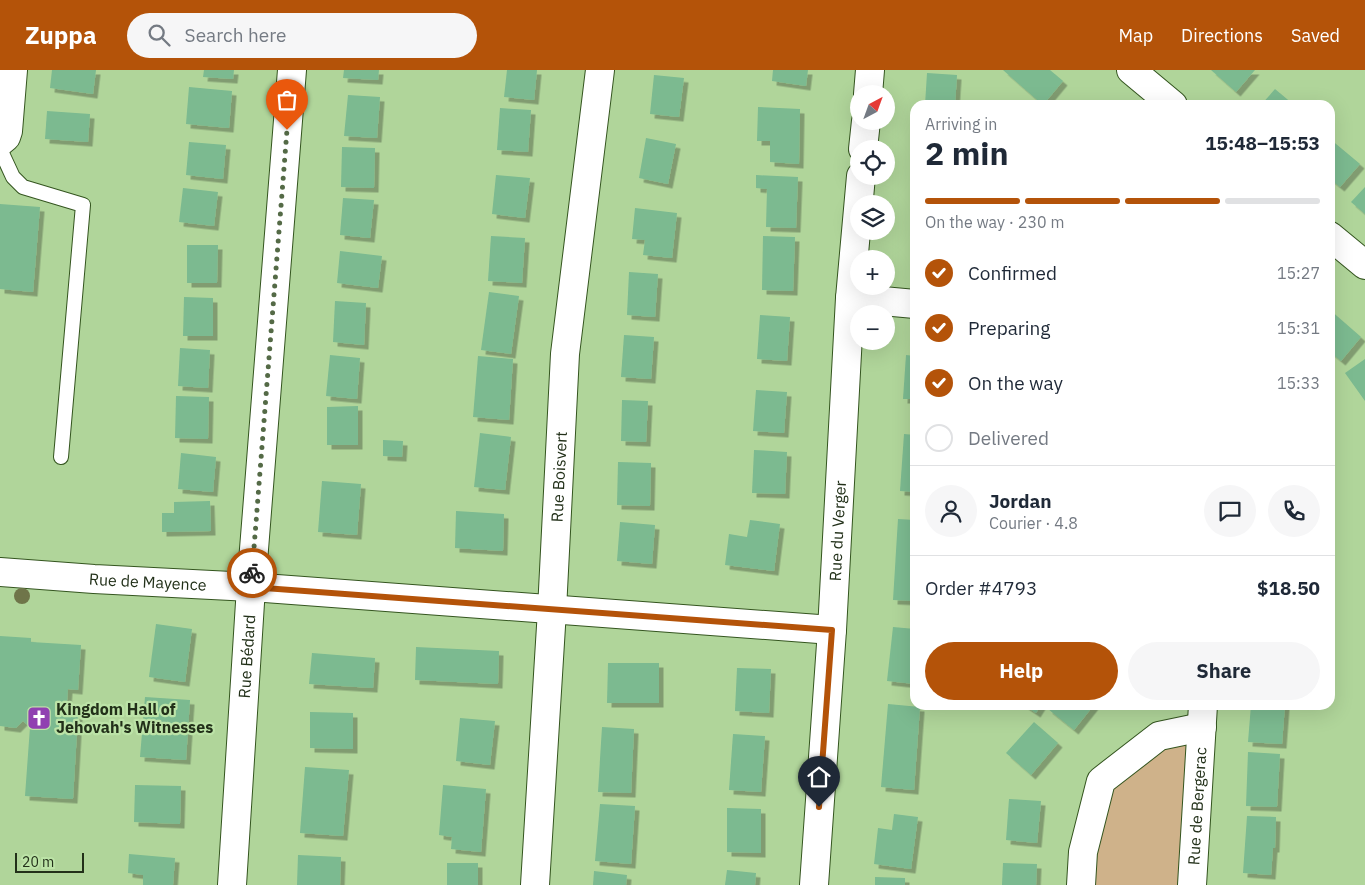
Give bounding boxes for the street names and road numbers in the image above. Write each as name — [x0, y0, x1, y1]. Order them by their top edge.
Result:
street label: Rue Boisvert — [546, 431, 571, 523]
street label: Rue du Verger — [825, 480, 850, 582]
street label: Rue de Mayence — [88, 569, 207, 595]
street label: Rue Bédard — [234, 614, 259, 699]
street label: Rue de Bergerac — [1183, 747, 1210, 866]

